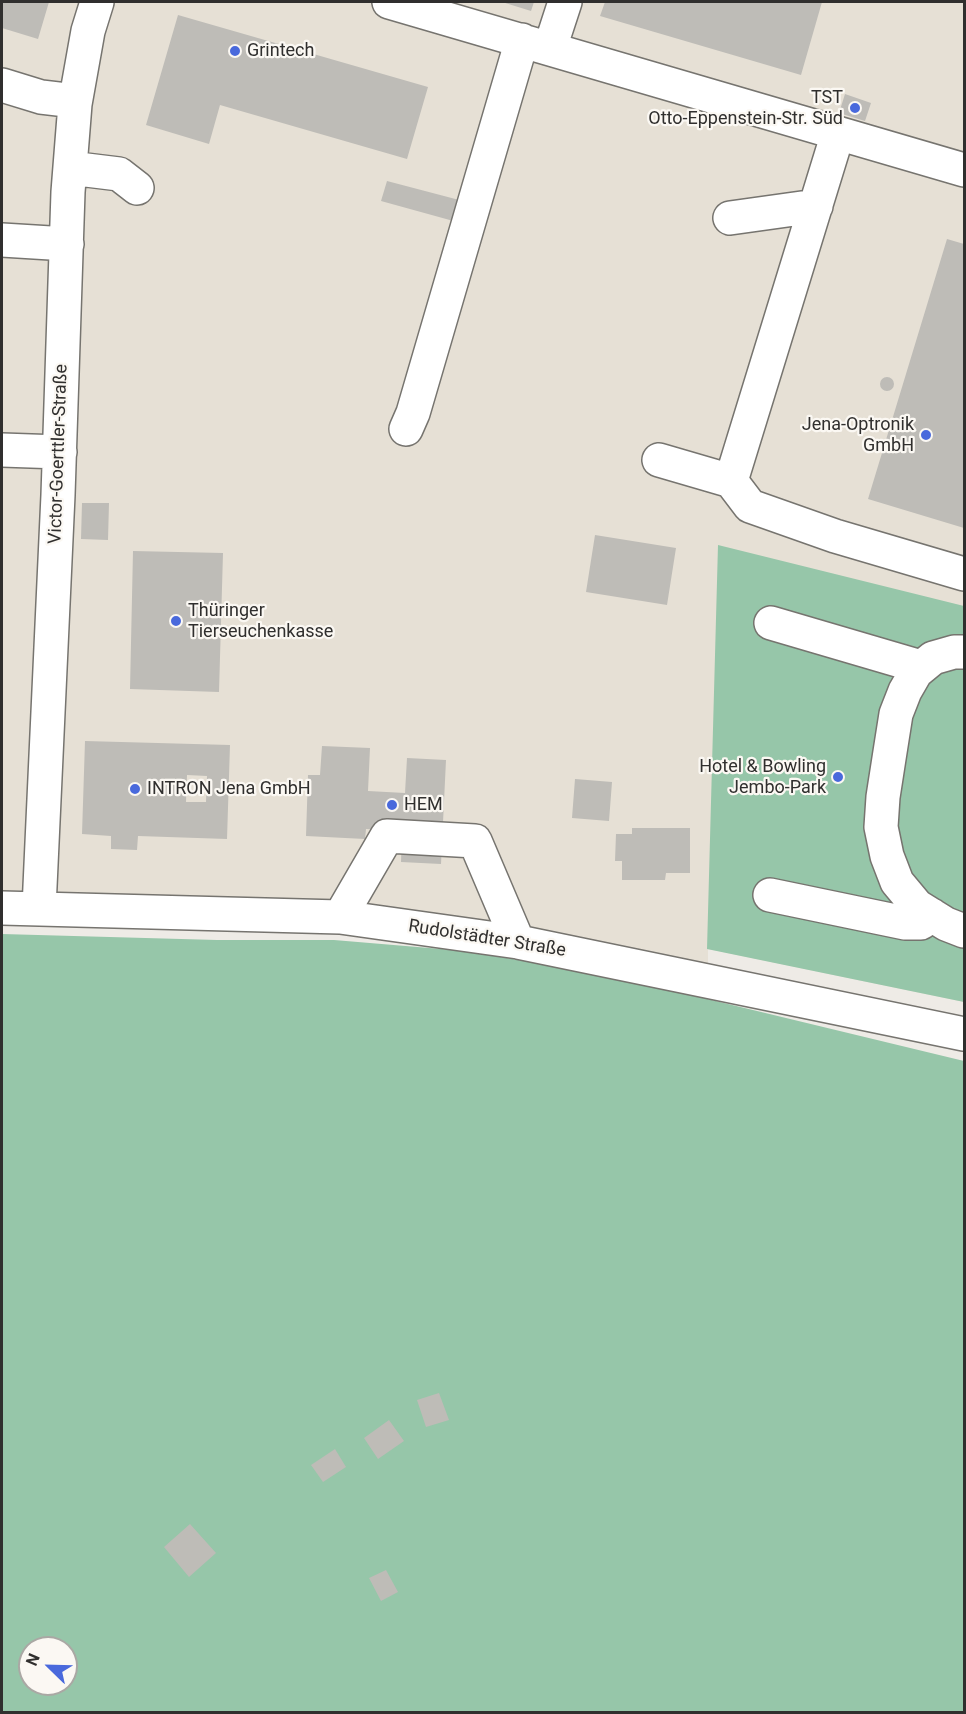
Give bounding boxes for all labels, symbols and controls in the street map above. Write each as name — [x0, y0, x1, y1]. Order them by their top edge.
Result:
place label: Grintech — [247, 40, 314, 62]
marker: Grintech — [228, 44, 242, 58]
place label: TST Otto-Eppenstein-Str. Süd — [648, 87, 843, 130]
marker: TST Otto-Eppenstein-Str. Süd — [848, 101, 862, 115]
street label: Victor-Goerttler-Straße — [45, 364, 73, 544]
place label: Jena-Optronik GmbH — [802, 414, 914, 456]
marker: Jena-Optronik GmbH — [919, 428, 933, 442]
place label: Thüringer Tierseuchenkasse — [188, 600, 333, 642]
marker: Thüringer Tierseuchenkasse — [169, 614, 183, 628]
place label: Hotel & Bowling Jembo-Park — [699, 756, 826, 798]
marker: Hotel & Bowling Jembo-Park — [831, 770, 845, 784]
place label: INTRON Jena GmbH — [147, 778, 311, 800]
marker: INTRON Jena GmbH — [128, 782, 142, 796]
place label: HEM — [404, 794, 443, 816]
marker: HEM — [385, 798, 399, 812]
street label: Rudolstädter Straße — [407, 916, 567, 962]
north arrow — [18, 1636, 78, 1696]
text: N — [22, 1651, 44, 1668]

